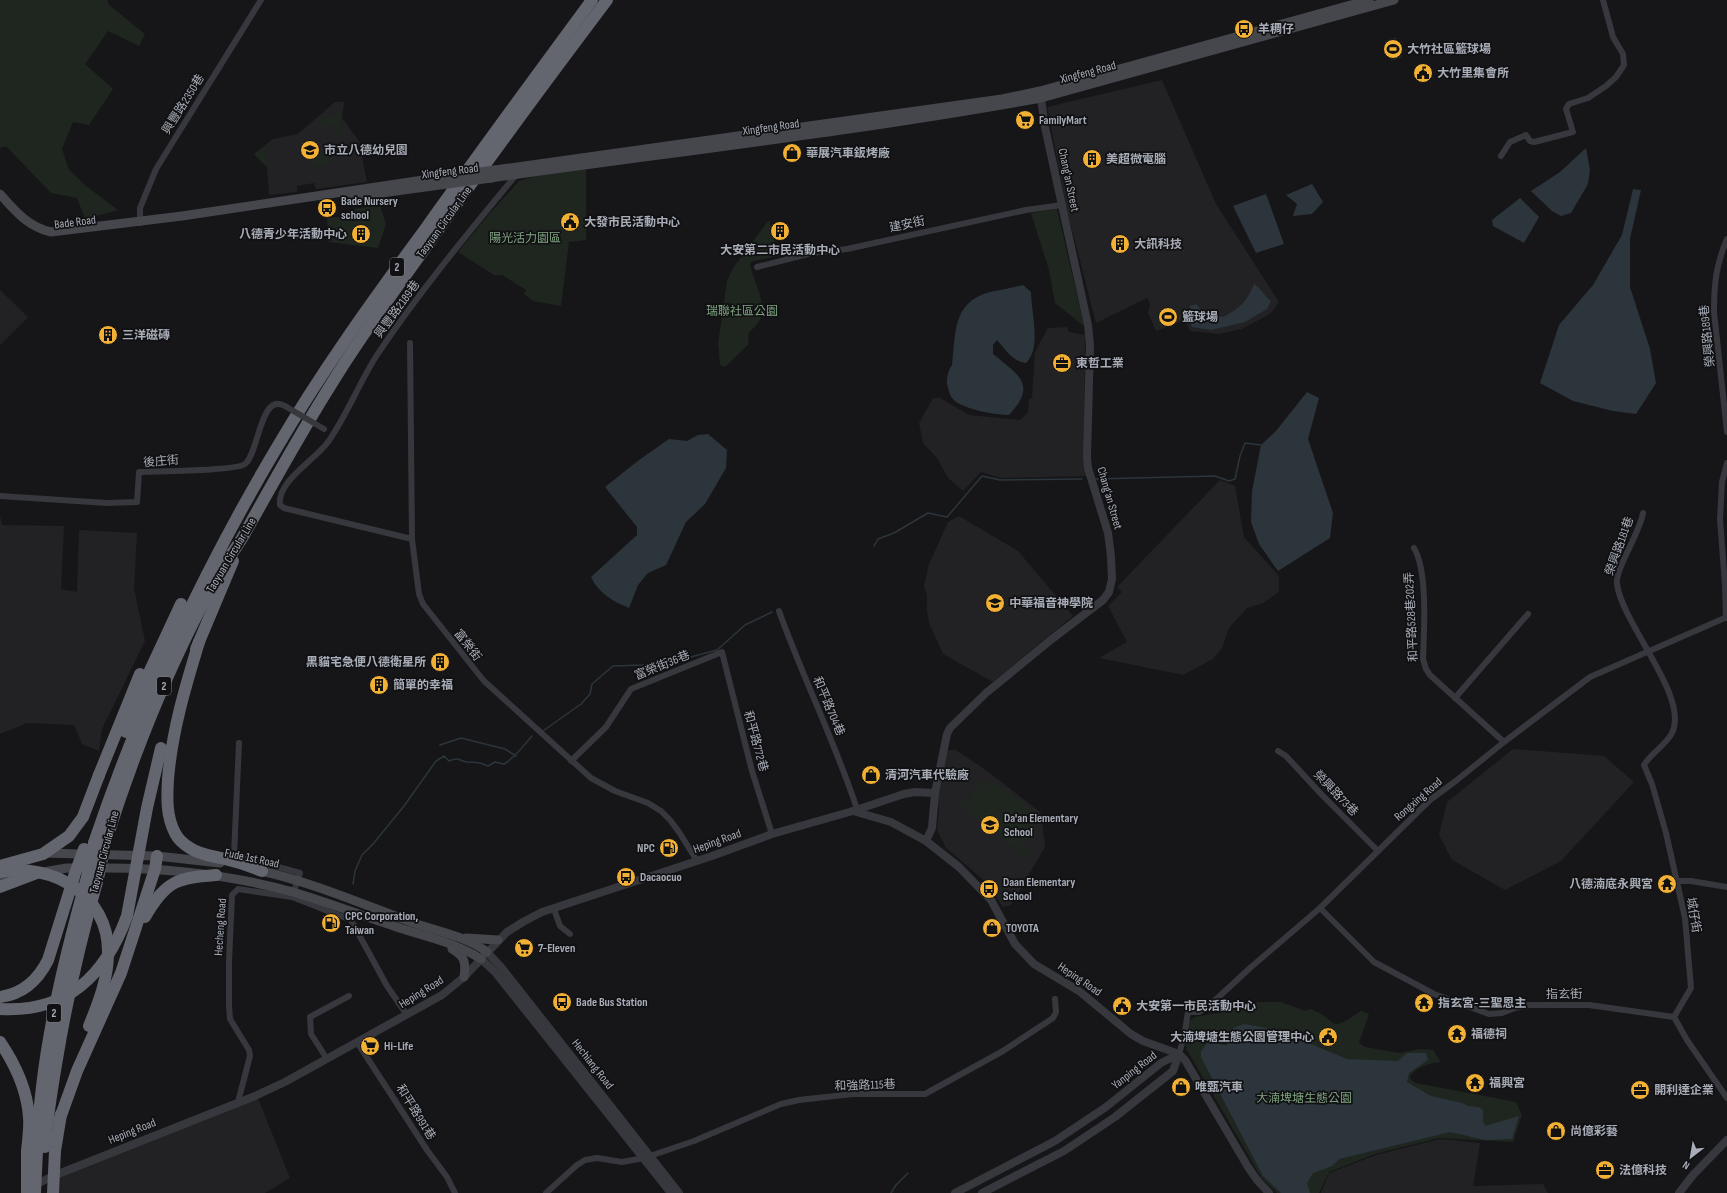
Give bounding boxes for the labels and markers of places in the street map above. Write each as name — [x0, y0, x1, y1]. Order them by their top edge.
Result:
bus stop icon: 羊稠仔 — [1233, 18, 1255, 40]
place label: 羊稠仔 — [1258, 22, 1294, 37]
sports icon: 大竹社區籃球場 — [1382, 38, 1404, 60]
place label: 大竹社區籃球場 — [1407, 42, 1491, 57]
public building icon: 大竹里集會所 — [1412, 62, 1434, 84]
place label: 大竹里集會所 — [1437, 66, 1509, 81]
supermarket icon: FamilyMart — [1014, 109, 1036, 131]
place label: FamilyMart — [1039, 113, 1087, 128]
school or university icon: 市立八德幼兒園 — [299, 139, 321, 161]
shop icon: 華展汽車鈑烤廠 — [781, 142, 803, 164]
place label: 市立八德幼兒園 — [324, 143, 408, 158]
place label: 華展汽車鈑烤廠 — [806, 146, 890, 161]
building icon: 美超微電腦 — [1081, 148, 1103, 170]
place label: 美超微電腦 — [1106, 152, 1166, 167]
place label: Bade Nursery school — [341, 194, 398, 223]
bus stop icon: Bade Nursery school — [316, 197, 338, 219]
public building icon: 大發市民活動中心 — [559, 211, 581, 233]
place label: 大發市民活動中心 — [584, 215, 680, 230]
building icon: 大安第二市民活動中心 — [769, 220, 791, 242]
building icon: 八德青少年活動中心 — [350, 223, 372, 245]
place label: 八德青少年活動中心 — [239, 227, 347, 242]
building icon: 大訊科技 — [1109, 233, 1131, 255]
place label: 大訊科技 — [1134, 237, 1182, 252]
place label: 大安第二市民活動中心 — [720, 243, 840, 258]
sports icon: 籃球場 — [1157, 306, 1179, 328]
place label: 籃球場 — [1182, 310, 1218, 325]
building icon: 三洋磁磚 — [97, 324, 119, 346]
place label: 三洋磁磚 — [122, 328, 170, 343]
office icon: 東哲工業 — [1051, 352, 1073, 374]
place label: 東哲工業 — [1076, 356, 1124, 371]
school or university icon: 中華福音神學院 — [984, 592, 1006, 614]
place label: 中華福音神學院 — [1009, 596, 1093, 611]
building icon: 黑貓宅急便八德衛星所 — [429, 651, 451, 673]
place label: 黑貓宅急便八德衛星所 — [306, 655, 426, 670]
building icon: 簡單的幸福 — [368, 674, 390, 696]
place label: 簡單的幸福 — [393, 678, 453, 693]
shop icon: 清河汽車代驗廠 — [860, 764, 882, 786]
place label: 清河汽車代驗廠 — [885, 768, 969, 783]
place label: Da'an Elementary School — [1004, 811, 1078, 840]
school or university icon: Da'an Elementary School — [979, 814, 1001, 836]
fuel station icon: NPC — [658, 837, 680, 859]
place label: NPC — [637, 841, 655, 856]
bus stop icon: Dacaocuo — [615, 866, 637, 888]
place label: Dacaocuo — [640, 870, 682, 885]
temple icon: 八德湳底永興宮 — [1656, 873, 1678, 895]
place label: Daan Elementary School — [1003, 875, 1075, 904]
place label: 八德湳底永興宮 — [1569, 877, 1653, 892]
bus stop icon: Daan Elementary School — [978, 878, 1000, 900]
place label: CPC Corporation, Taiwan — [345, 909, 418, 938]
fuel station icon: CPC Corporation, Taiwan — [320, 912, 342, 934]
shop icon: TOYOTA — [981, 917, 1003, 939]
place label: TOYOTA — [1006, 921, 1039, 936]
supermarket icon: 7-Eleven — [513, 937, 535, 959]
place label: 7-Eleven — [538, 941, 575, 956]
bus stop icon: Bade Bus Station — [551, 991, 573, 1013]
temple icon: 指玄宮-三聖恩主 — [1413, 992, 1435, 1014]
place label: Bade Bus Station — [576, 995, 648, 1010]
public building icon: 大安第一市民活動中心 — [1111, 995, 1133, 1017]
place label: 指玄宮-三聖恩主 — [1438, 996, 1527, 1011]
place label: 大安第一市民活動中心 — [1136, 999, 1256, 1014]
temple icon: 福德祠 — [1446, 1023, 1468, 1045]
public building icon: 大湳埤塘生態公園管理中心 — [1317, 1026, 1339, 1048]
place label: 福德祠 — [1471, 1027, 1507, 1042]
place label: 大湳埤塘生態公園管理中心 — [1170, 1030, 1314, 1045]
supermarket icon: Hi-Life — [359, 1035, 381, 1057]
place label: Hi-Life — [384, 1039, 413, 1054]
temple icon: 福興宮 — [1464, 1072, 1486, 1094]
shop icon: 唯甄汽車 — [1170, 1076, 1192, 1098]
place label: 福興宮 — [1489, 1076, 1525, 1091]
office icon: 開利達企業 — [1629, 1079, 1651, 1101]
place label: 唯甄汽車 — [1195, 1080, 1243, 1095]
place label: 開利達企業 — [1654, 1083, 1714, 1098]
shop icon: 尚億彩藝 — [1545, 1120, 1567, 1142]
place label: 尚億彩藝 — [1570, 1124, 1618, 1139]
office icon: 法億科技 — [1594, 1159, 1616, 1181]
place label: 法億科技 — [1619, 1163, 1667, 1178]

